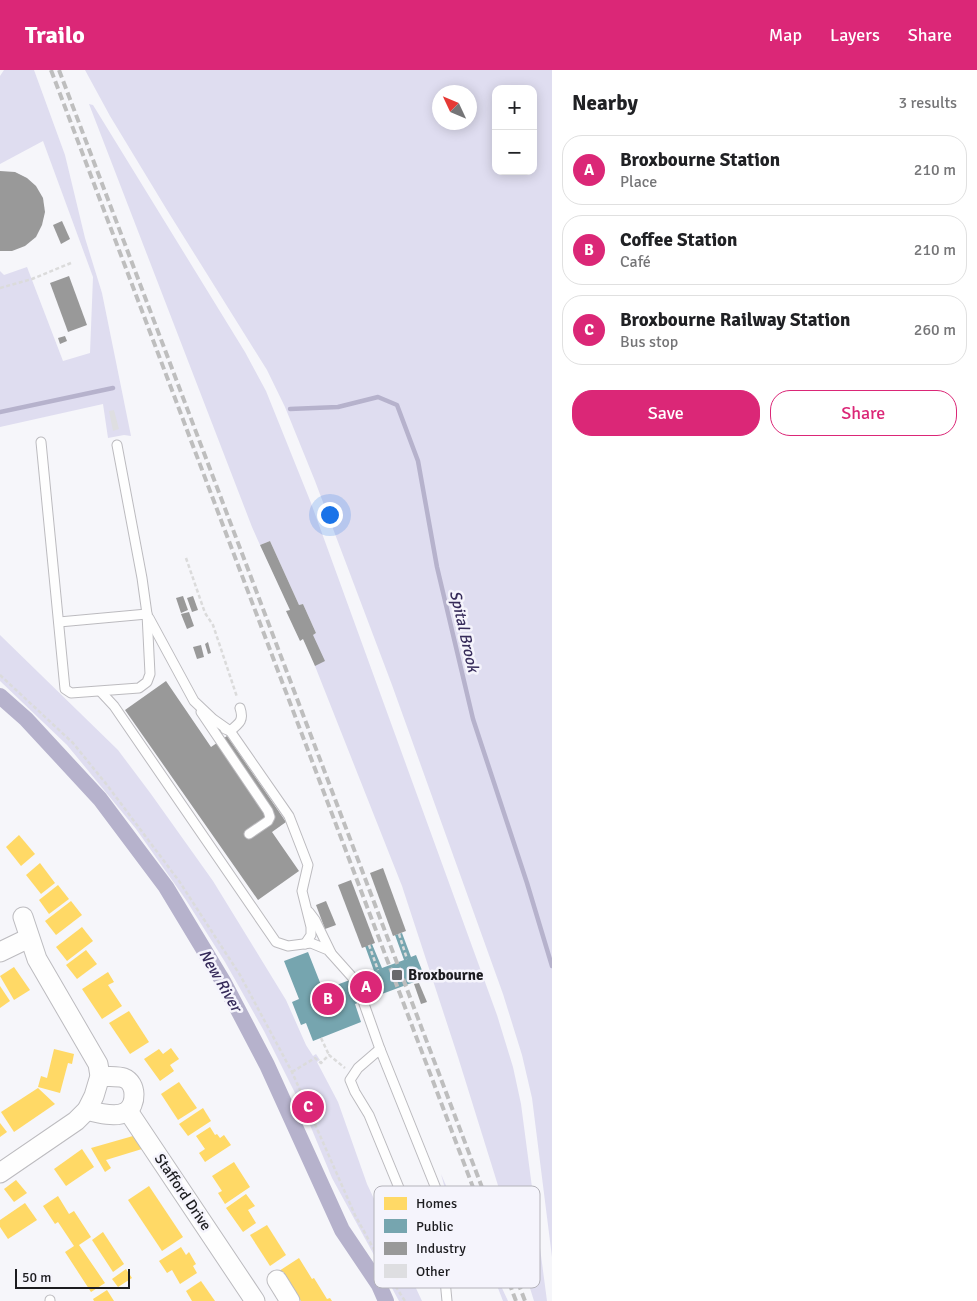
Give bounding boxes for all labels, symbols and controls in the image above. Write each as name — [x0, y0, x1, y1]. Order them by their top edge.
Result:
text: Trailo — [25, 20, 85, 50]
text: Map — [769, 24, 802, 46]
text: Layers — [830, 24, 880, 46]
text: Share — [908, 24, 952, 46]
north arrow — [432, 85, 477, 130]
map controls — [492, 85, 537, 175]
button: + — [492, 85, 537, 130]
text: Nearby — [572, 90, 638, 116]
text: 3 results — [898, 93, 957, 113]
button: − — [492, 130, 537, 175]
text: Broxbourne Station — [620, 148, 780, 172]
text: A — [584, 160, 594, 180]
text: 210 m — [914, 160, 956, 180]
text: Place — [620, 172, 657, 192]
text: Coffee Station — [620, 228, 737, 252]
text: B — [584, 240, 594, 260]
text: 210 m — [914, 240, 956, 260]
text: Café — [620, 252, 651, 272]
text: Broxbourne Railway Station — [620, 308, 850, 332]
text: C — [584, 320, 594, 340]
text: 260 m — [914, 320, 956, 340]
text: Bus stop — [620, 332, 678, 352]
button: Save — [572, 390, 760, 436]
button: Share — [770, 390, 957, 436]
your location — [317, 502, 343, 528]
water label: Spital Brook — [445, 588, 484, 676]
water label: New River — [194, 946, 247, 1017]
place label: Broxbourne — [408, 966, 483, 984]
pin: A — [350, 968, 382, 1006]
marker: Broxbourne — [390, 968, 404, 982]
pin: B — [312, 980, 344, 1018]
pin: C — [292, 1088, 324, 1126]
street label: Stafford Drive — [151, 1150, 215, 1234]
legend — [374, 1186, 540, 1288]
text: Homes — [416, 1195, 457, 1212]
text: Public — [416, 1218, 454, 1235]
text: Industry — [416, 1240, 466, 1257]
text: Other — [416, 1263, 451, 1280]
scale bar — [15, 1266, 130, 1289]
text: 50 m — [22, 1269, 51, 1286]

